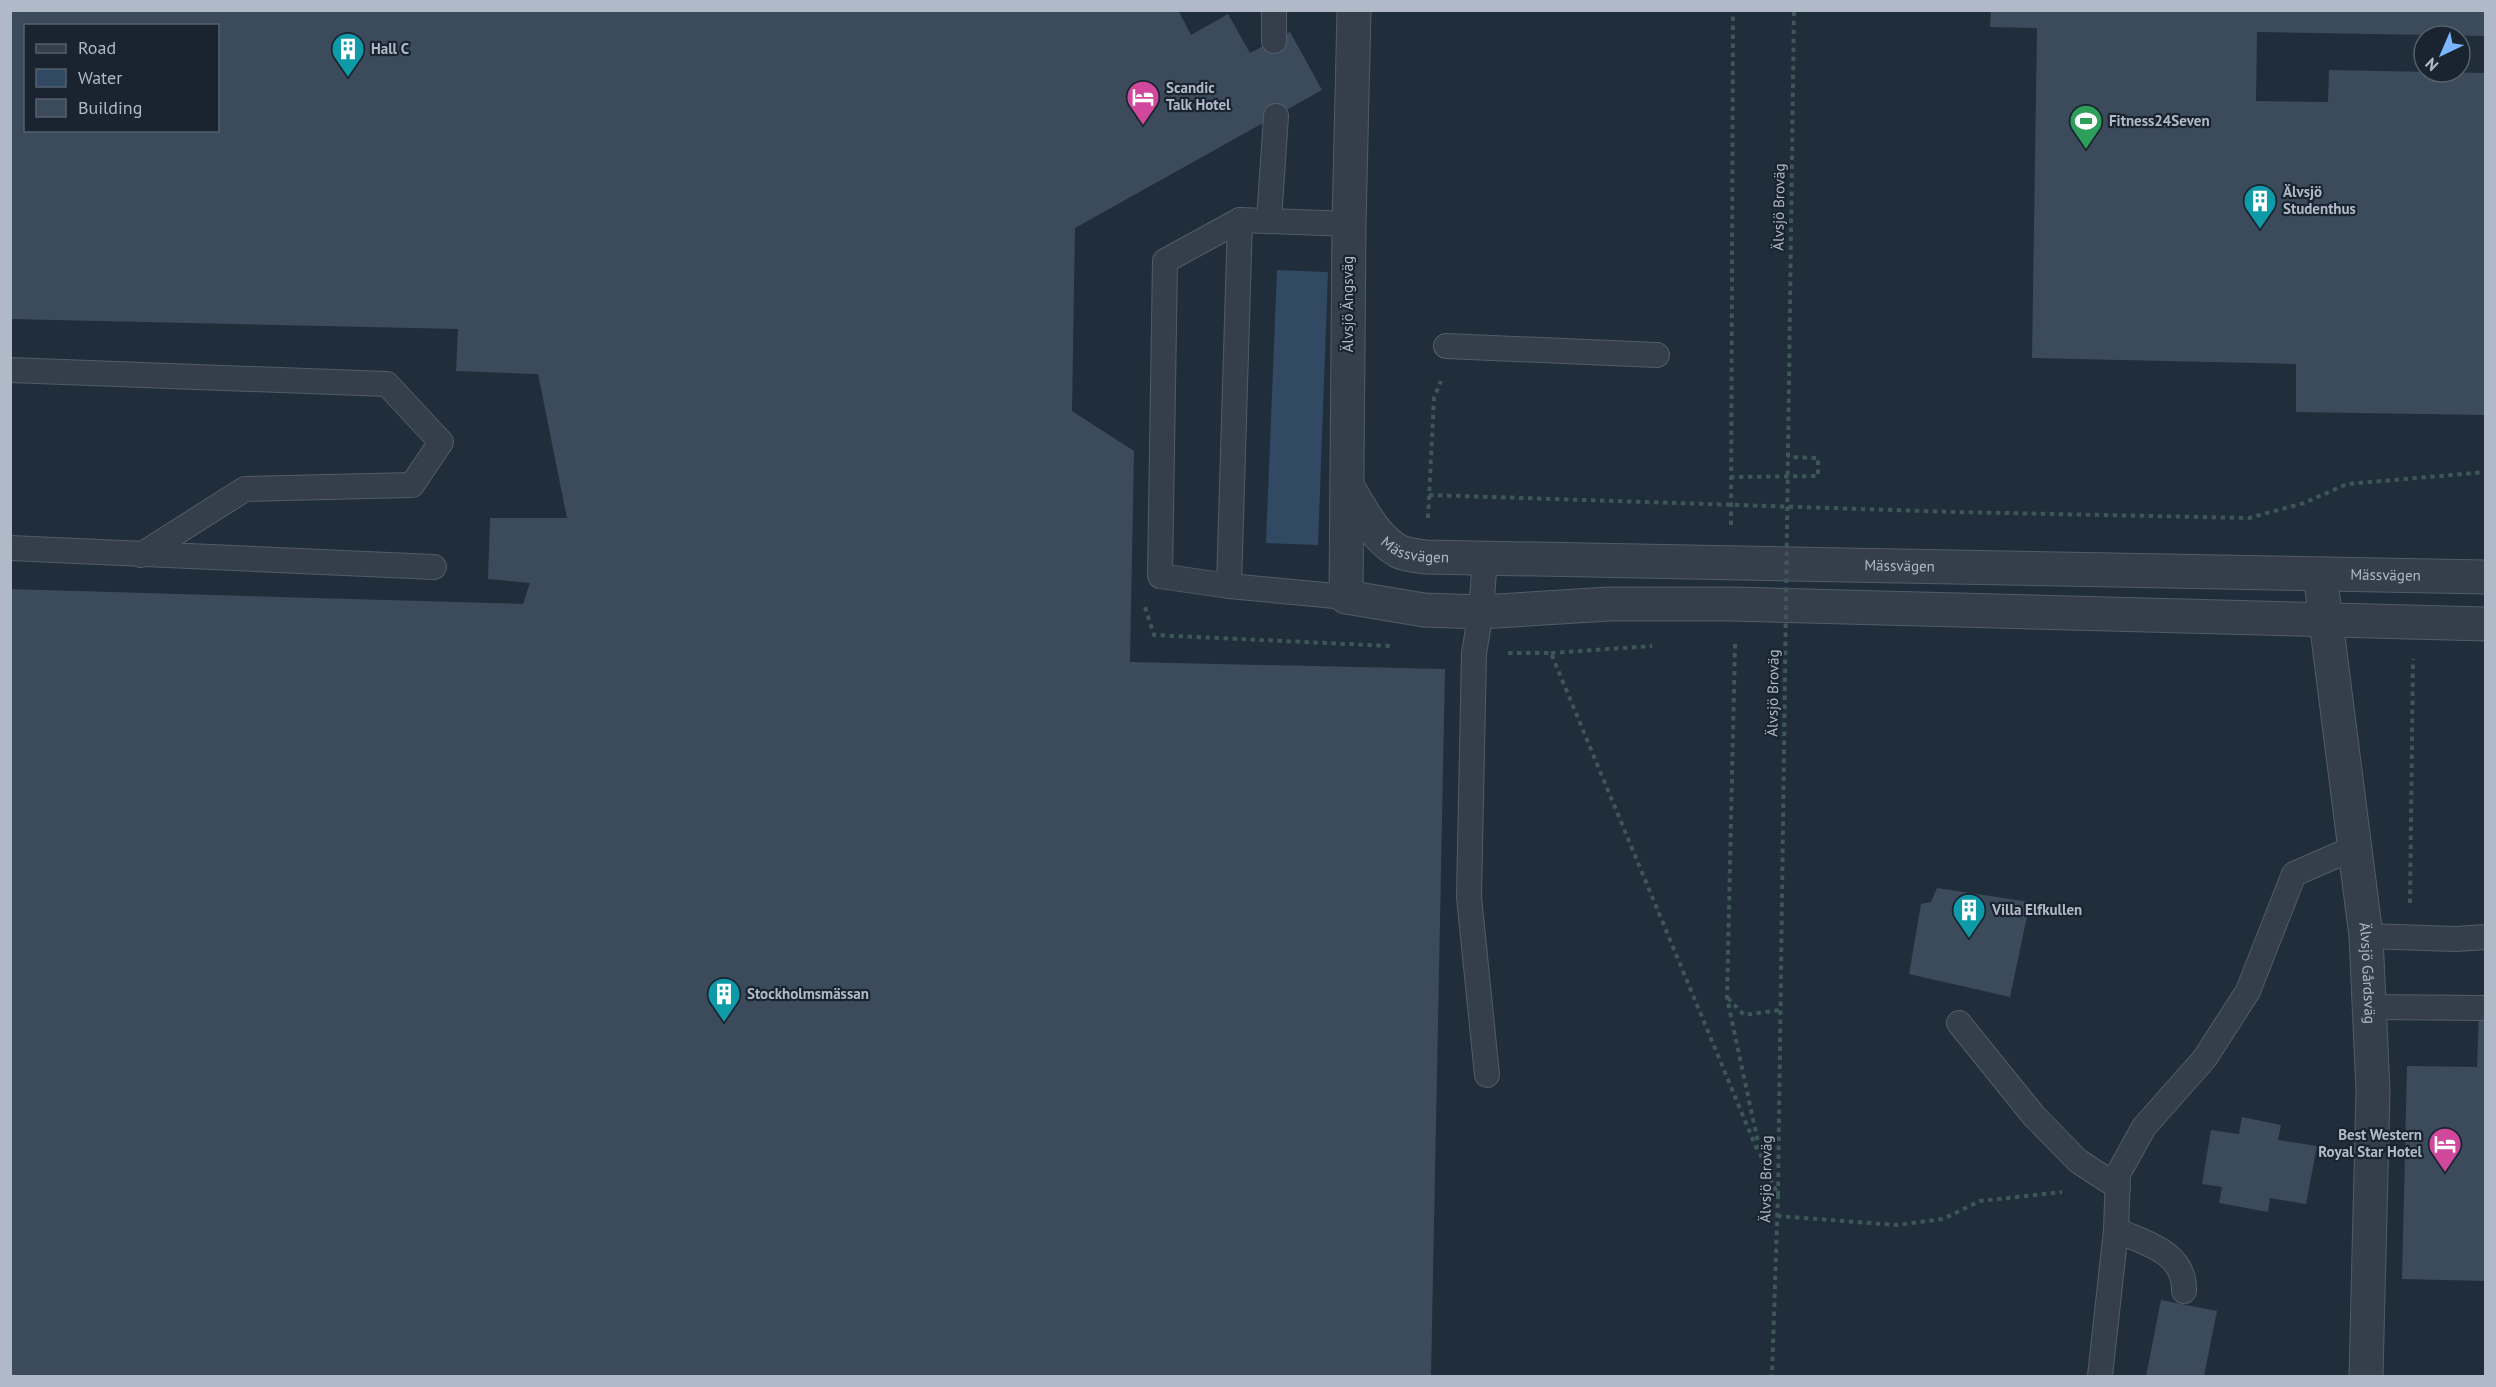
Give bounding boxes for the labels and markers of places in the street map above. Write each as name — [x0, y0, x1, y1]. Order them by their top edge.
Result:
building icon: Hall C — [330, 31, 366, 78]
place label: Hall C — [371, 39, 410, 58]
place label: Scandic Talk Hotel — [1166, 78, 1231, 114]
hotel icon: Scandic Talk Hotel — [1125, 79, 1161, 126]
sports icon: Fitness24Seven — [2068, 103, 2104, 150]
place label: Fitness24Seven — [2109, 111, 2210, 130]
place label: Älvsjö Studenthus — [2283, 182, 2356, 218]
building icon: Älvsjö Studenthus — [2242, 183, 2278, 230]
building icon: Villa Elfkullen — [1951, 892, 1987, 939]
place label: Villa Elfkullen — [1991, 900, 2082, 919]
building icon: Stockholmsmässan — [706, 976, 742, 1023]
place label: Stockholmsmässan — [747, 984, 869, 1003]
place label: Best Western Royal Star Hotel — [2318, 1125, 2423, 1161]
hotel icon: Best Western Royal Star Hotel — [2427, 1126, 2463, 1173]

